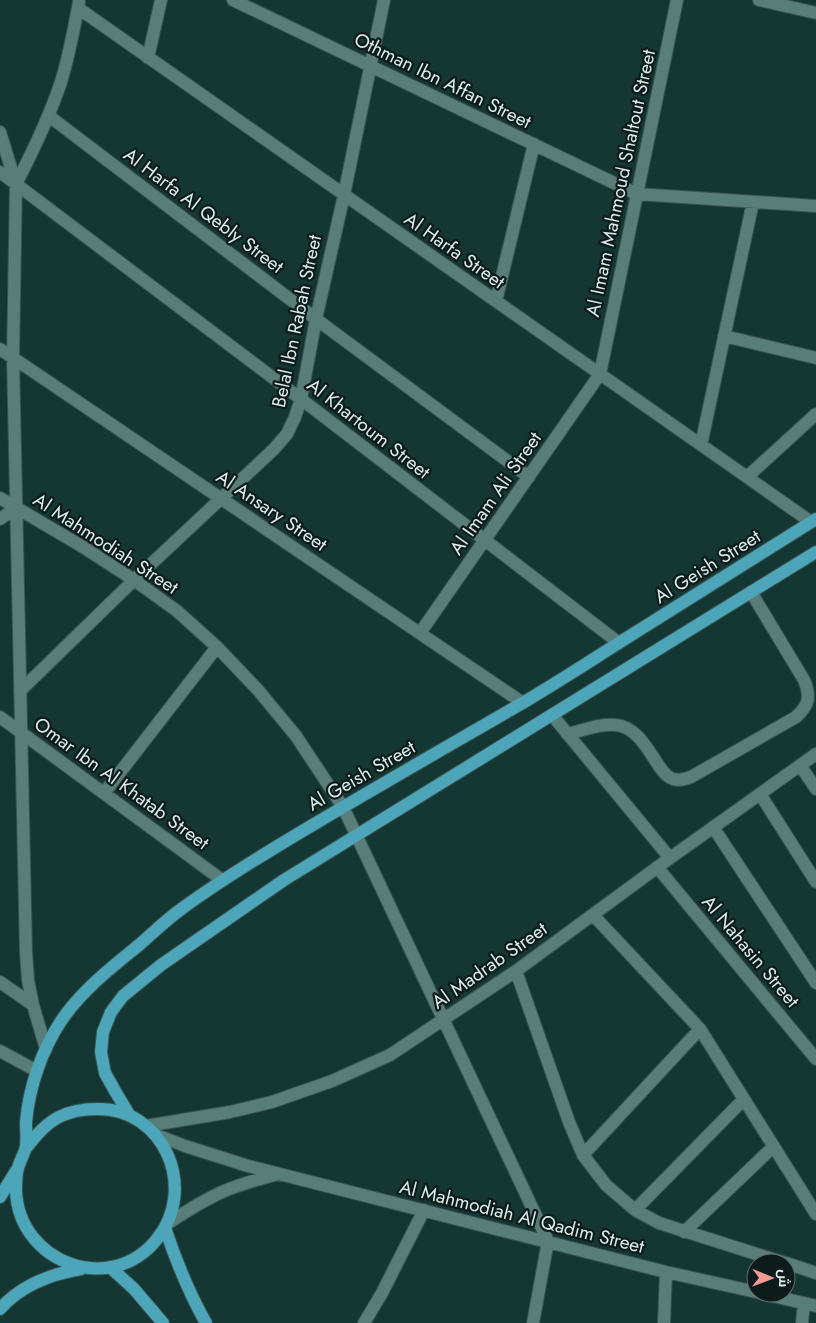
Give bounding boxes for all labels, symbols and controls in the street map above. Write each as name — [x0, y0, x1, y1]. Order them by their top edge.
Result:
street label: Othman Ibn Affan Street — [350, 26, 536, 135]
street label: Al Imam Mahmoud Shaltout Street — [579, 47, 662, 319]
street label: Al Harfa Al Qebly Street — [118, 141, 290, 280]
street label: Al Harfa Street — [399, 206, 511, 295]
street label: Belal Ibn Rabah Street — [265, 232, 328, 410]
street label: Al Khartoum Street — [301, 372, 436, 485]
street label: Al Imam Ali Street — [443, 426, 548, 560]
street label: Al Ansary Street — [211, 463, 333, 558]
street label: Al Mahmodiah Street — [28, 486, 184, 601]
street label: Al Geish Street — [649, 523, 766, 610]
street label: Omar Ibn Al Khatab Street — [29, 711, 215, 856]
street label: Al Geish Street — [302, 733, 421, 817]
street label: Al Nahasin Street — [696, 889, 806, 1014]
street label: Al Madrab Street — [426, 915, 553, 1015]
street label: Al Mahmodiah Al Qadim Street — [397, 1173, 647, 1260]
north arrow — [746, 1253, 796, 1303]
text: ش — [774, 1269, 794, 1287]

